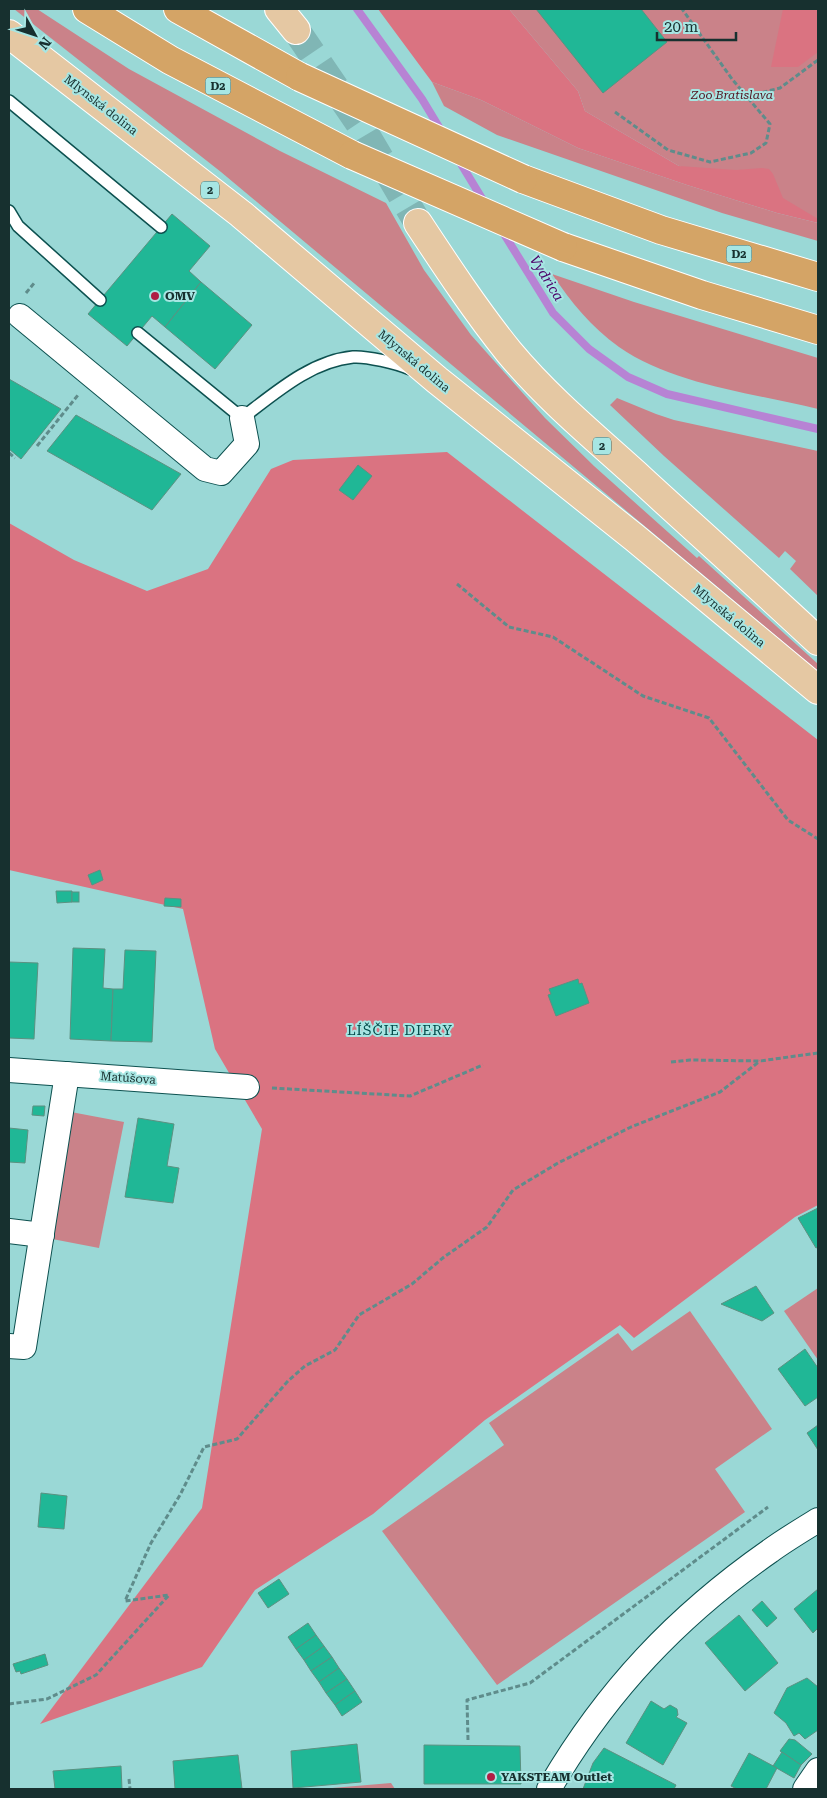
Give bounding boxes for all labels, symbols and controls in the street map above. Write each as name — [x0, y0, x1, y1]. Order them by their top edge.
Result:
north arrow — [10, 10, 60, 60]
scale bar — [657, 10, 736, 42]
text: 20 m — [664, 18, 699, 36]
text: N — [35, 34, 55, 53]
street label: Mlynská dolina — [62, 72, 141, 138]
road number: D2 — [206, 78, 230, 94]
park label: Zoo Bratislava — [690, 88, 773, 102]
road number: 2 — [201, 182, 219, 198]
road number: D2 — [726, 245, 752, 262]
water label: Vydrica — [527, 252, 567, 304]
place label: OMV — [165, 289, 195, 303]
marker: OMV — [149, 290, 161, 302]
street label: Mlynská dolina — [375, 327, 453, 395]
road number: 2 — [593, 438, 611, 454]
street label: Mlynská dolina — [690, 582, 768, 650]
district label: LÍŠČIE DIERY — [347, 1022, 453, 1038]
street label: Matúšova — [100, 1069, 157, 1087]
place label: YAKSTEAM Outlet — [501, 1770, 612, 1784]
marker: YAKSTEAM Outlet — [485, 1771, 497, 1783]

